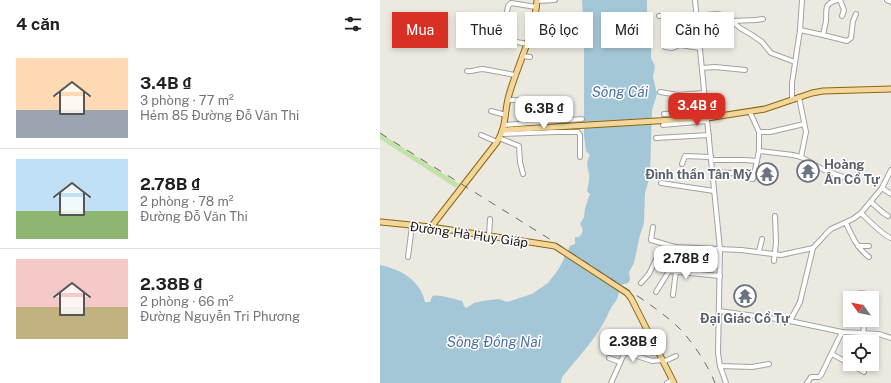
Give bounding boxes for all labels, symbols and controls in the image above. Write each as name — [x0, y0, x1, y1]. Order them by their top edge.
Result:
chip: Mua — [392, 12, 448, 48]
chip: Thuê — [456, 12, 517, 48]
chip: Bộ lọc — [525, 12, 593, 48]
chip: Mới — [601, 12, 653, 48]
chip: Căn hộ — [661, 12, 734, 48]
icon: filters — [342, 13, 364, 35]
text: 4 căn — [16, 14, 60, 34]
text: 3.4B ₫ — [140, 73, 192, 93]
icon: home — [48, 74, 96, 122]
water label: Sông Cái — [592, 84, 649, 100]
text: 3 phòng · 77 m² — [140, 93, 234, 108]
pin: 3.4B ₫ — [664, 93, 730, 127]
pin: 6.3B ₫ — [511, 96, 577, 130]
text: 3.4B ₫ — [677, 98, 717, 113]
text: 6.3B ₫ — [524, 101, 564, 116]
text: Hẻm 85 Đường Đỗ Văn Thi — [140, 108, 299, 123]
place label: Hoàng Ân Cổ Tự — [824, 157, 881, 187]
temple icon: Hoàng Ân Cổ Tự — [795, 158, 821, 184]
temple icon: Đình thần Tân Mỹ — [754, 161, 780, 187]
place label: Đình thần Tân Mỹ — [645, 167, 753, 182]
text: 2.78B ₫ — [140, 174, 200, 194]
icon: home — [48, 175, 96, 223]
text: 2 phòng · 78 m² — [140, 194, 233, 209]
text: Đường Đỗ Văn Thi — [140, 209, 248, 224]
street label: Đường Hà Huy Giáp — [409, 219, 529, 250]
pin: 2.78B ₫ — [649, 246, 723, 280]
text: 2.78B ₫ — [663, 251, 709, 266]
text: 2.38B ₫ — [140, 274, 203, 294]
icon: home — [48, 275, 96, 323]
temple icon: Đại Giác Cổ Tự — [732, 283, 758, 309]
north arrow — [843, 291, 879, 327]
map controls — [843, 291, 879, 371]
text: 2 phòng · 66 m² — [140, 294, 234, 309]
text: Đường Nguyễn Tri Phương — [140, 309, 300, 324]
place label: Đại Giác Cổ Tự — [700, 311, 791, 326]
pin: 2.38B ₫ — [596, 329, 670, 363]
water label: Sông Đồng Nai — [447, 334, 542, 350]
text: 2.38B ₫ — [609, 334, 657, 349]
button: locate — [843, 335, 879, 371]

